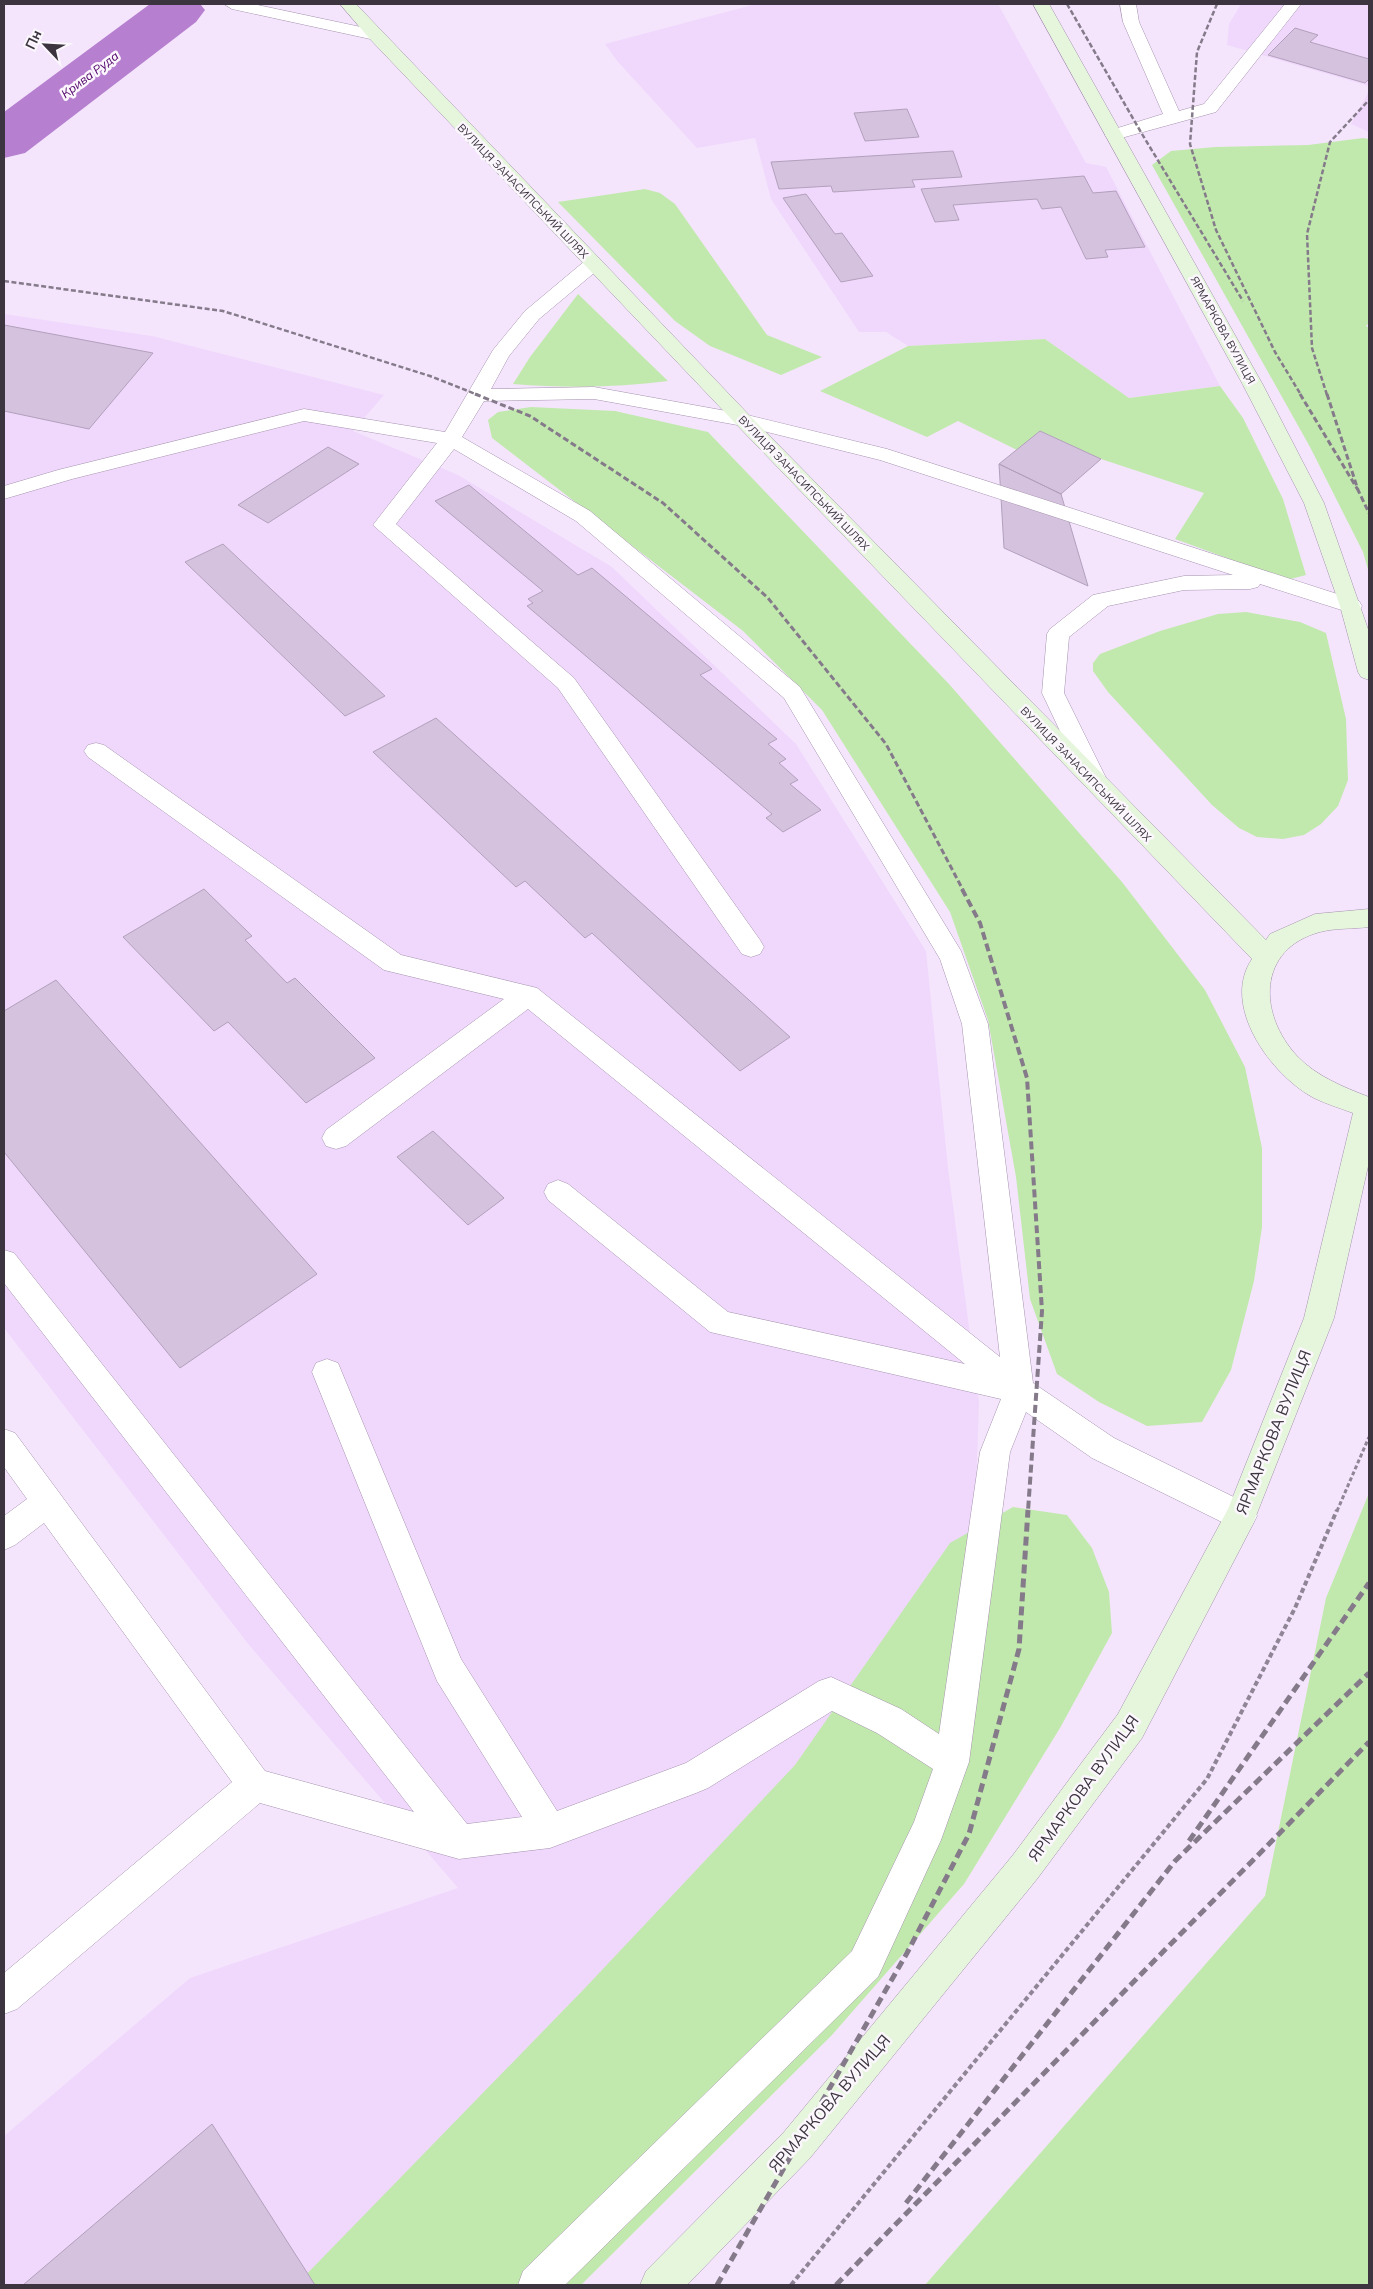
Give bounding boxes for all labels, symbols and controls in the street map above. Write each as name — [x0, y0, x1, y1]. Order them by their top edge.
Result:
north arrow — [20, 20, 70, 70]
text: Пн — [21, 27, 45, 52]
water label: Крива Руда — [58, 48, 121, 101]
street label: ВУЛИЦЯ ЗАНАСИПСЬКИЙ ШЛЯХ — [455, 121, 592, 262]
street label: ЯРМАРКОВА ВУЛИЦЯ — [1188, 274, 1258, 386]
street label: ВУЛИЦЯ ЗАНАСИПСЬКИЙ ШЛЯХ — [736, 413, 873, 554]
street label: ВУЛИЦЯ ЗАНАСИПСЬКИЙ ШЛЯХ — [1018, 704, 1155, 845]
street label: ЯРМАРКОВА ВУЛИЦЯ — [1231, 1347, 1315, 1517]
street label: ЯРМАРКОВА ВУЛИЦЯ — [1023, 1711, 1143, 1865]
street label: ЯРМАРКОВА ВУЛИЦЯ — [764, 2030, 894, 2176]

